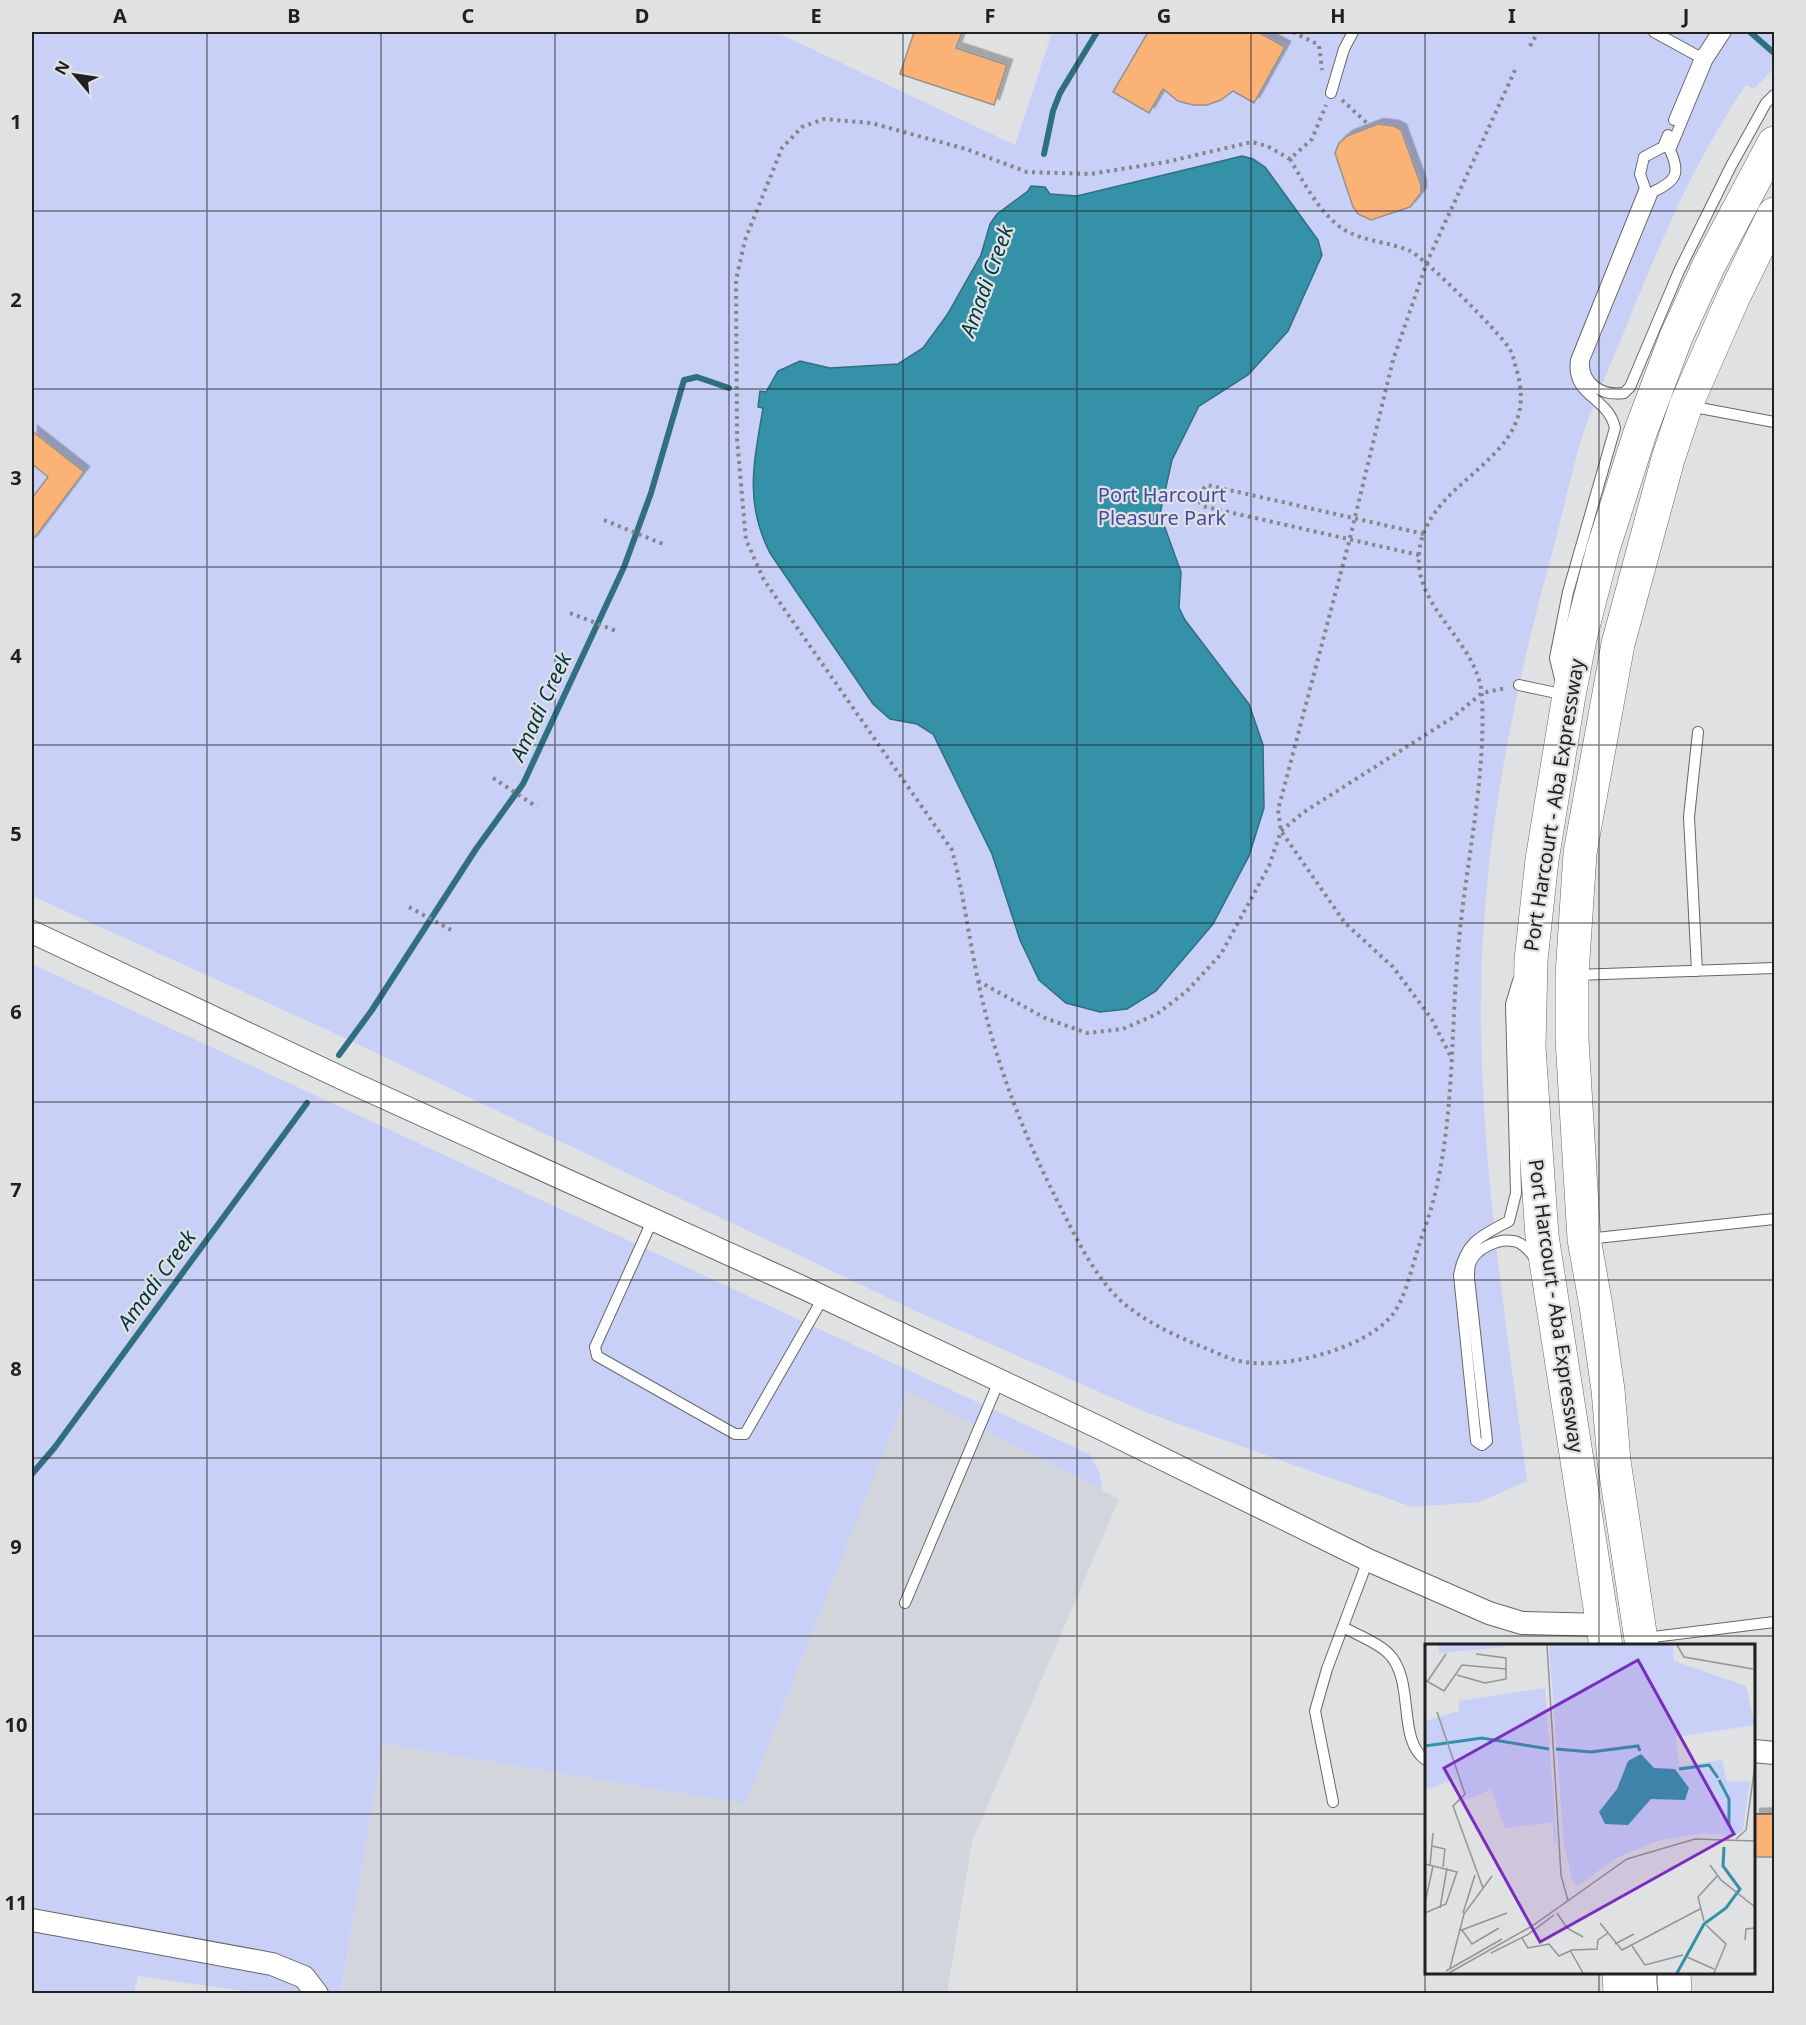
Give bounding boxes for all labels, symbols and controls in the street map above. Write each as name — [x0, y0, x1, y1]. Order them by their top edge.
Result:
text: A — [113, 2, 127, 29]
text: B — [287, 2, 301, 29]
text: C — [462, 2, 475, 29]
text: D — [635, 2, 649, 29]
text: E — [810, 2, 822, 29]
text: F — [985, 2, 995, 29]
text: G — [1157, 2, 1171, 29]
text: H — [1330, 2, 1346, 29]
text: I — [1508, 2, 1516, 29]
text: J — [1681, 2, 1689, 29]
north arrow — [45, 45, 105, 105]
text: N — [49, 57, 75, 79]
text: 1 — [10, 108, 22, 135]
water label: Amadi Creek — [952, 220, 1020, 342]
text: 2 — [10, 286, 22, 313]
text: 3 — [10, 464, 22, 491]
park label: Port Harcourt Pleasure Park — [1098, 481, 1226, 531]
text: 4 — [10, 642, 22, 669]
water label: Amadi Creek — [502, 646, 578, 767]
street label: Port Harcourt - Aba Expressway — [1517, 656, 1590, 953]
text: 5 — [10, 820, 22, 847]
text: 6 — [10, 998, 22, 1025]
street label: Port Harcourt - Aba Expressway — [1523, 1157, 1591, 1455]
text: 7 — [10, 1176, 22, 1203]
water label: Amadi Creek — [109, 1223, 203, 1336]
text: 8 — [10, 1355, 22, 1382]
text: 9 — [10, 1533, 22, 1560]
inset map — [1425, 1644, 1755, 1974]
text: 10 — [5, 1711, 27, 1738]
text: 11 — [5, 1889, 27, 1916]

